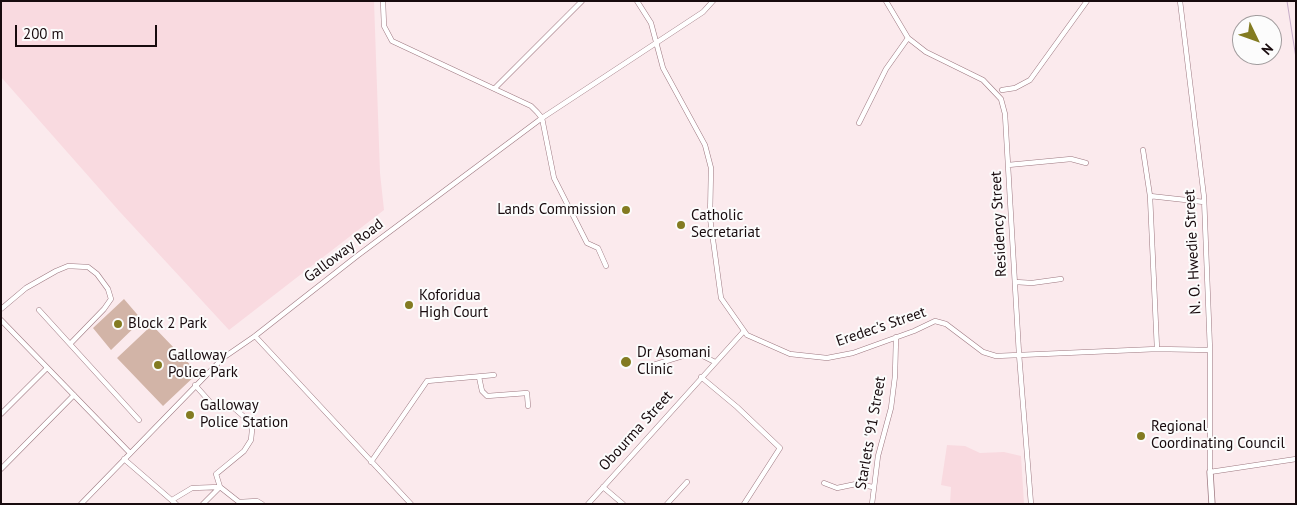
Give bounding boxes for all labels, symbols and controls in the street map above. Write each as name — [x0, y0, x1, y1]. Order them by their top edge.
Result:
scale bar — [18, 15, 160, 47]
north arrow — [1232, 15, 1282, 65]
text: 200 m — [23, 24, 64, 43]
text: N — [1258, 40, 1277, 59]
street label: Residency Street — [987, 171, 1011, 277]
street label: N. O. Hwedie Street — [1181, 189, 1205, 315]
place label: Lands Commission — [497, 201, 616, 219]
marker: Lands Commission — [620, 204, 632, 216]
place label: Catholic Secretariat — [691, 207, 760, 242]
street label: Galloway Road — [301, 215, 387, 287]
marker: Catholic Secretariat — [675, 219, 687, 231]
place label: Koforidua High Court — [419, 287, 488, 322]
marker: Koforidua High Court — [403, 299, 415, 311]
street label: Eredec's Street — [834, 303, 928, 351]
place label: Block 2 Park — [128, 315, 207, 333]
marker: Block 2 Park — [112, 318, 124, 330]
place label: Dr Asomani Clinic — [637, 344, 711, 379]
place label: Galloway Police Park — [168, 347, 238, 382]
marker: Dr Asomani Clinic — [619, 355, 633, 369]
marker: Galloway Police Park — [152, 359, 164, 371]
street label: Starlets '91 Street — [852, 375, 890, 491]
street label: Obourma Street — [595, 387, 677, 475]
place label: Galloway Police Station — [200, 397, 288, 432]
marker: Galloway Police Station — [184, 409, 196, 421]
place label: Regional Coordinating Council — [1151, 418, 1285, 453]
marker: Regional Coordinating Council — [1135, 430, 1147, 442]

